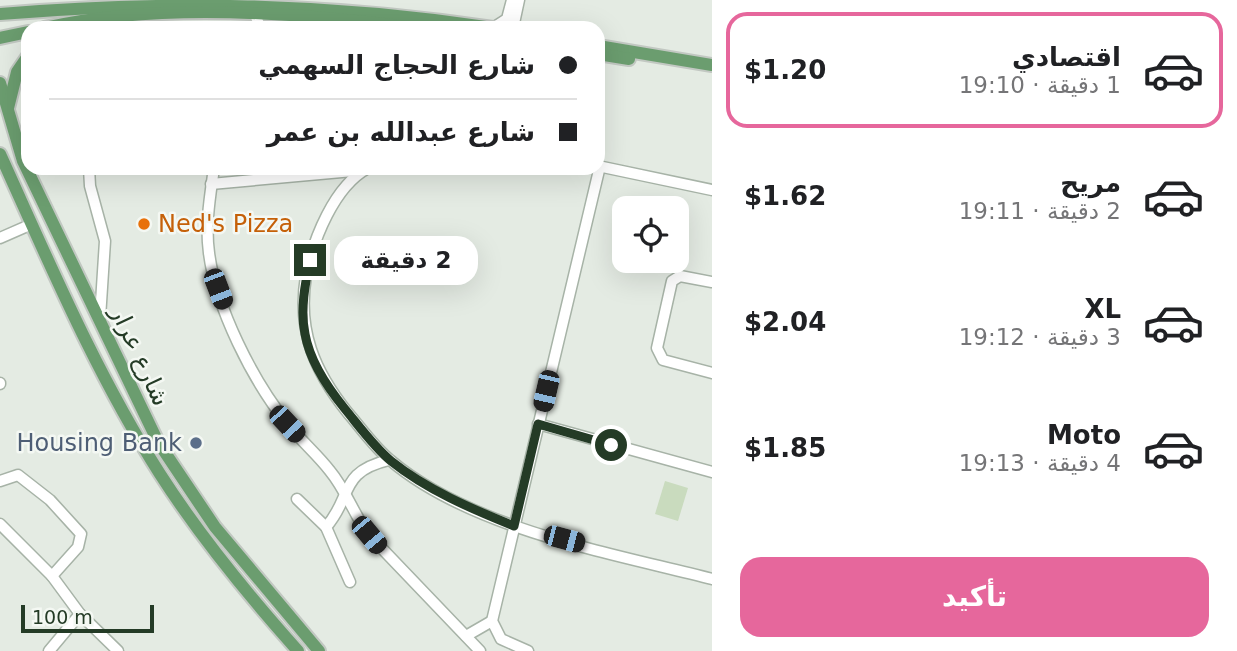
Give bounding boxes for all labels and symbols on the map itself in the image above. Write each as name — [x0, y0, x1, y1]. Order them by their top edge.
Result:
place label: Ned's Pizza — [158, 210, 293, 238]
marker: Ned's Pizza — [136, 216, 152, 232]
callout: 2 دقيقة — [334, 236, 478, 284]
route end — [294, 244, 326, 276]
car — [201, 266, 236, 312]
street label: شارع عرار — [104, 301, 175, 410]
car — [532, 368, 561, 414]
car — [265, 401, 310, 447]
place label: Housing Bank — [17, 429, 182, 457]
route start — [595, 429, 627, 461]
marker: Housing Bank — [188, 435, 204, 451]
car — [348, 512, 391, 558]
car — [541, 523, 588, 555]
scale bar — [21, 602, 154, 634]

